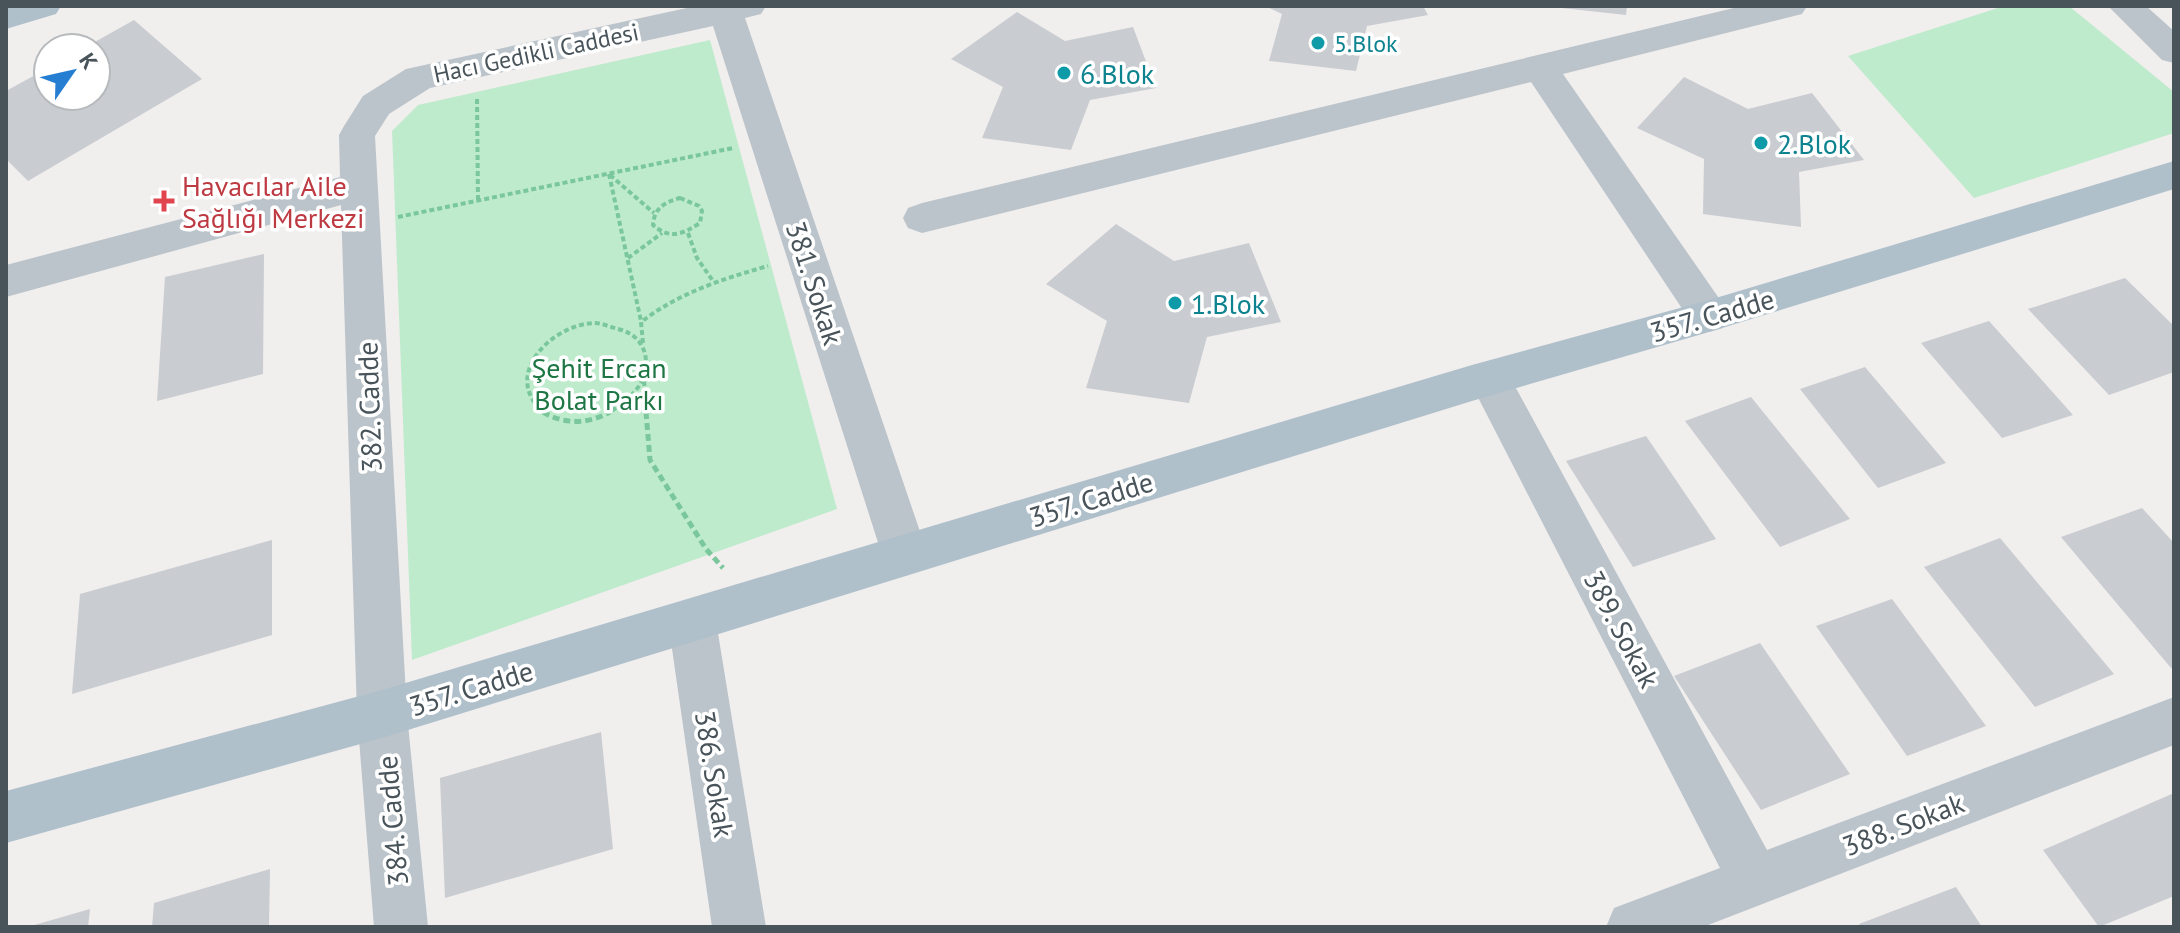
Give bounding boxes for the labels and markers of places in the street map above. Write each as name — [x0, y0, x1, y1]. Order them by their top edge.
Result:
place label: 5.Blok — [1334, 28, 1398, 59]
marker: 5.Blok — [1309, 34, 1327, 52]
place label: 6.Blok — [1080, 55, 1155, 92]
marker: 6.Blok — [1055, 64, 1073, 82]
place label: 2.Blok — [1777, 125, 1852, 162]
marker: 2.Blok — [1752, 134, 1770, 152]
place label: Havacılar Aile Sağlığı Merkezi — [182, 167, 364, 236]
marker: Havacılar Aile Sağlığı Merkezi — [153, 190, 175, 212]
place label: 1.Blok — [1191, 285, 1266, 322]
marker: 1.Blok — [1166, 294, 1184, 312]

